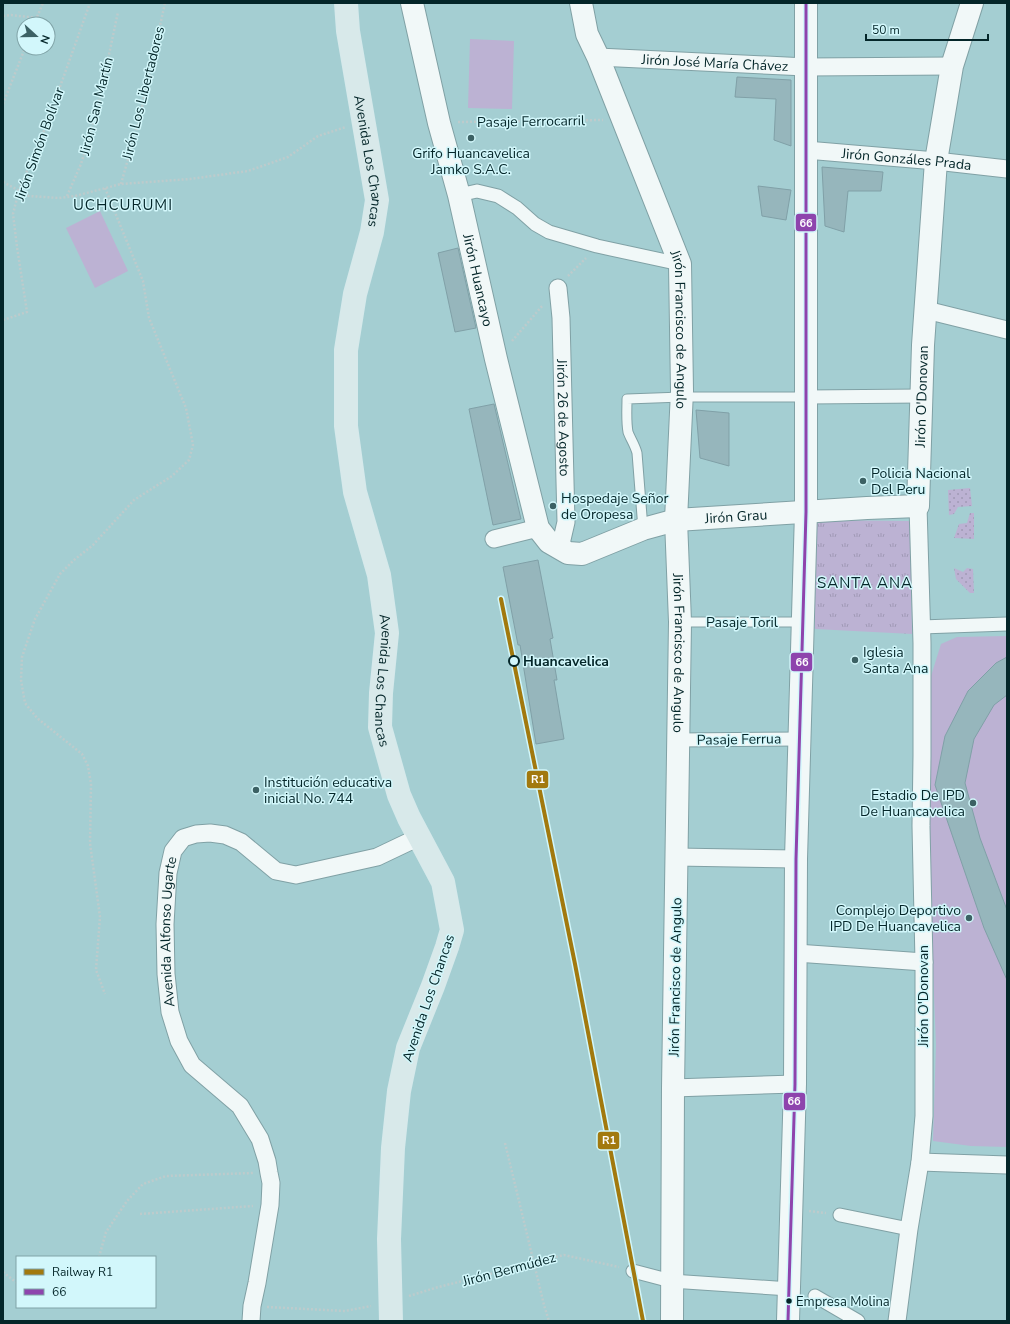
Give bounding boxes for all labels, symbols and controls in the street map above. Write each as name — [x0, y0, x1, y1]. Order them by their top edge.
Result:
north arrow — [16, 16, 56, 56]
scale bar — [866, 16, 988, 42]
text: 50 m — [872, 22, 900, 38]
street label: Jirón Los Libertadores — [117, 24, 169, 163]
text: N — [36, 33, 53, 46]
street label: Jirón José María Chávez — [640, 50, 789, 76]
street label: Jirón San Martín — [75, 55, 118, 158]
street label: Jirón Simón Bolívar — [10, 85, 69, 204]
street label: Avenida Los Chancas — [349, 94, 386, 229]
street label: Pasaje Ferrocarril — [477, 111, 586, 132]
marker: Grifo Huancavelica Jamko S.A.C. — [466, 133, 476, 143]
place label: Grifo Huancavelica Jamko S.A.C. — [412, 144, 530, 179]
street label: Jirón Gonzáles Prada — [840, 144, 973, 175]
district label: UCHCURUMI — [73, 195, 173, 215]
line badge: 66 — [795, 213, 817, 232]
text: 66 — [799, 216, 813, 231]
street label: Jirón Huancayo — [458, 231, 497, 329]
street label: Jirón Francisco de Angulo — [665, 246, 691, 410]
street label: Jirón O'Donovan — [911, 345, 933, 449]
street label: Jirón 26 de Agosto — [552, 358, 574, 477]
place label: Policia Nacional Del Peru — [871, 464, 971, 499]
marker: Policia Nacional Del Peru — [858, 476, 868, 486]
place label: Hospedaje Señor de Oropesa — [561, 489, 669, 524]
marker: Hospedaje Señor de Oropesa — [548, 501, 558, 511]
street label: Jirón Grau — [703, 505, 768, 528]
street label: Jirón Francisco de Angulo — [668, 572, 689, 733]
district label: SANTA ANA — [817, 573, 913, 593]
street label: Avenida Los Chancas — [370, 613, 396, 749]
street label: Pasaje Toril — [706, 613, 779, 632]
place label: Iglesia Santa Ana — [863, 643, 928, 678]
place label: Huancavelica — [523, 652, 609, 671]
line badge: 66 — [790, 652, 813, 672]
marker: Huancavelica — [508, 655, 520, 667]
text: 66 — [795, 655, 809, 670]
marker: Iglesia Santa Ana — [850, 655, 860, 665]
street label: Pasaje Ferrua — [697, 729, 781, 750]
line badge: R1 — [526, 770, 549, 789]
text: R1 — [531, 772, 545, 787]
place label: Institución educativa inicial No. 744 — [264, 773, 392, 808]
marker: Institución educativa inicial No. 744 — [251, 785, 261, 795]
place label: Estadio De IPD De Huancavelica — [860, 786, 965, 821]
marker: Estadio De IPD De Huancavelica — [968, 798, 978, 808]
street label: Avenida Alfonso Ugarte — [156, 855, 181, 1008]
street label: Jirón Francisco de Angulo — [665, 897, 686, 1058]
place label: Complejo Deportivo IPD De Huancavelica — [830, 901, 961, 936]
marker: Complejo Deportivo IPD De Huancavelica — [964, 913, 974, 923]
street label: Avenida Los Chancas — [398, 932, 459, 1064]
street label: Jirón O'Donovan — [914, 945, 933, 1048]
line badge: 66 — [783, 1092, 806, 1111]
text: 66 — [787, 1094, 801, 1109]
line badge: R1 — [597, 1131, 620, 1150]
text: R1 — [602, 1133, 616, 1148]
street label: Jirón Bermúdez — [459, 1248, 558, 1291]
legend — [16, 1256, 156, 1308]
text: Railway R1 — [52, 1264, 113, 1280]
text: 66 — [52, 1284, 66, 1300]
place label: Empresa Molina — [796, 1293, 890, 1311]
marker: Empresa Molina — [784, 1296, 794, 1306]

